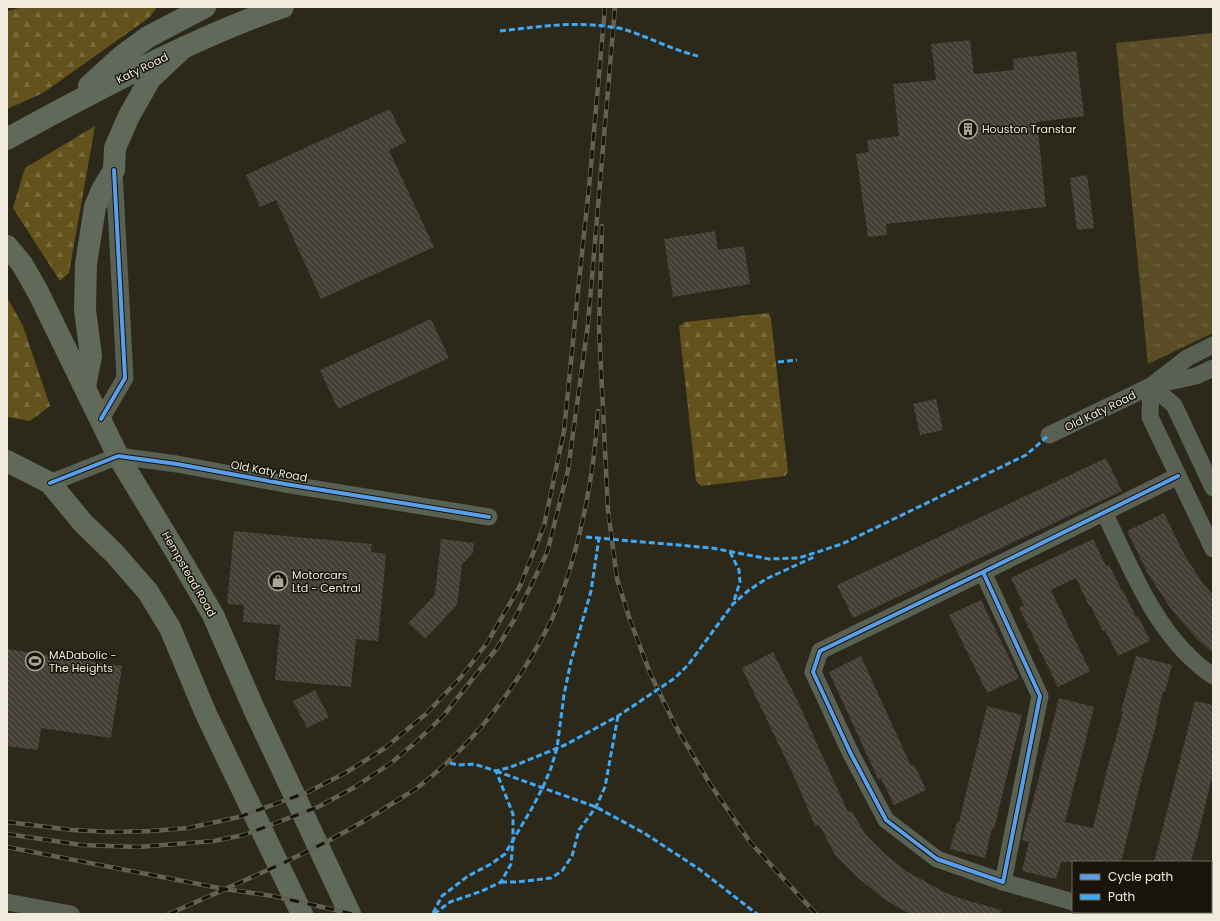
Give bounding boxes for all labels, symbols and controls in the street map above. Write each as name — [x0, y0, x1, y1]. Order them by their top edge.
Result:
street label: Katy Road — [113, 49, 171, 87]
building icon: Houston Transtar — [957, 118, 979, 140]
place label: Houston Transtar — [982, 121, 1076, 137]
street label: Old Katy Road — [1062, 387, 1138, 435]
street label: Old Katy Road — [229, 456, 309, 486]
street label: Hempstead Road — [158, 528, 220, 620]
place label: Motorcars Ltd - Central — [292, 567, 361, 596]
shop icon: Motorcars Ltd - Central — [267, 570, 289, 592]
place label: MADabolic - The Heights — [49, 647, 117, 676]
sports icon: MADabolic - The Heights — [24, 650, 46, 672]
legend — [1072, 861, 1212, 913]
text: Cycle path — [1108, 868, 1173, 885]
text: Path — [1108, 888, 1135, 905]

